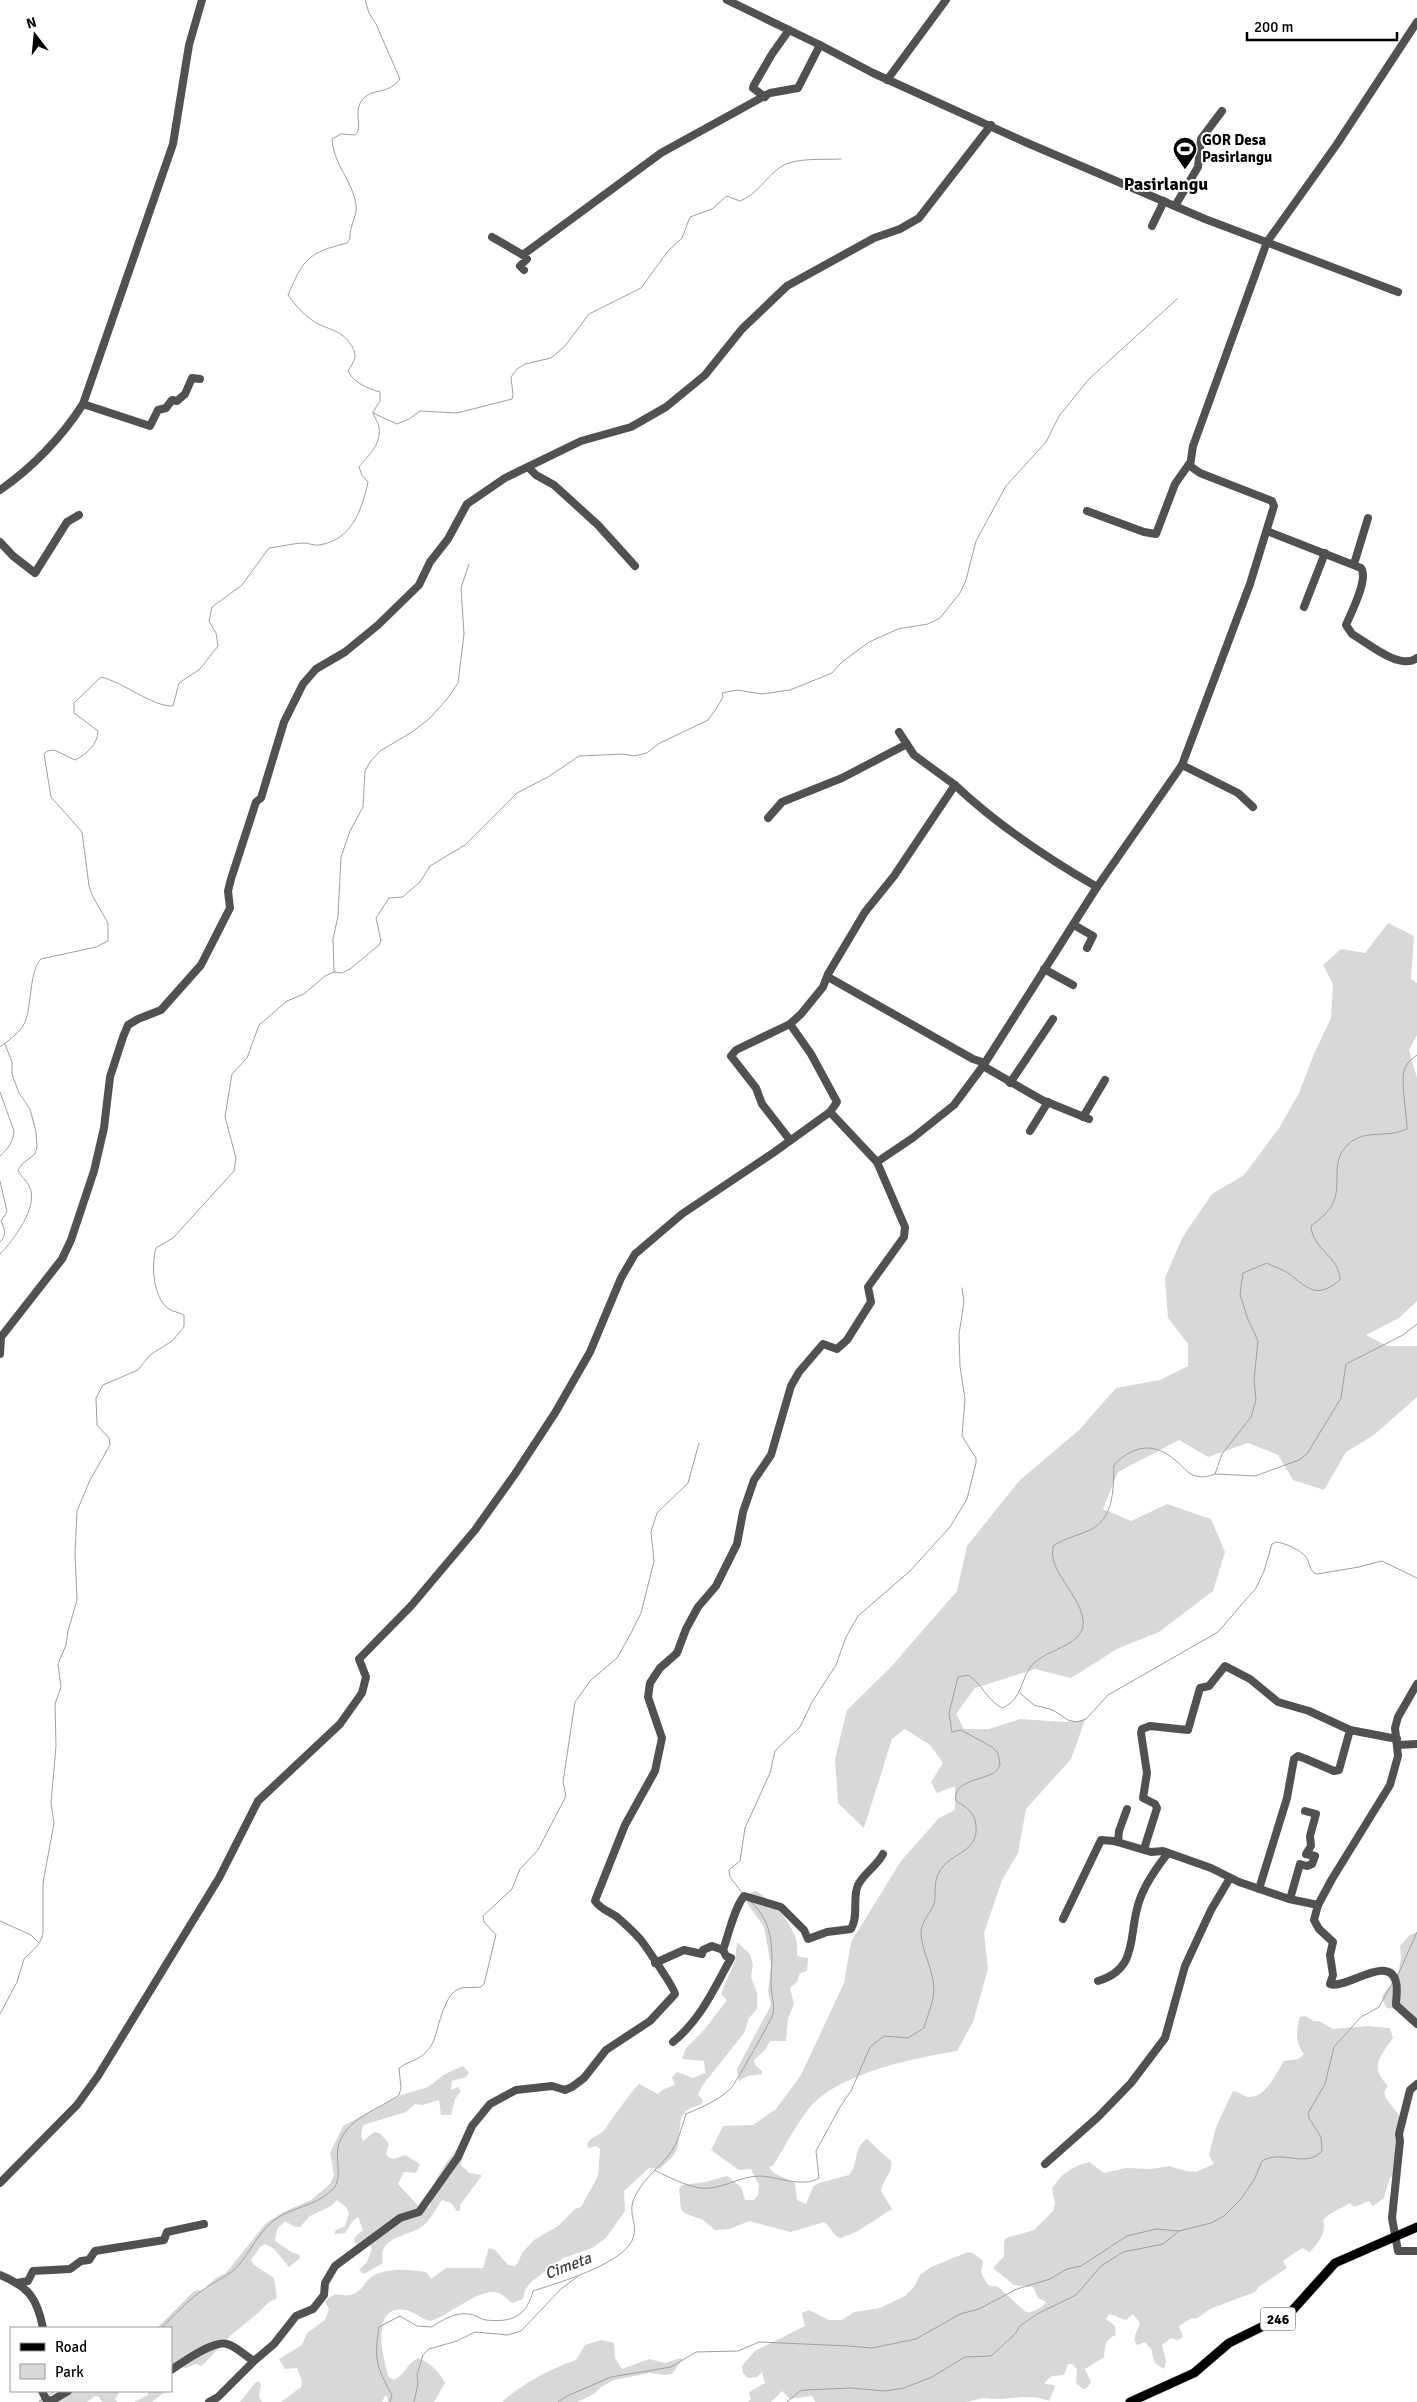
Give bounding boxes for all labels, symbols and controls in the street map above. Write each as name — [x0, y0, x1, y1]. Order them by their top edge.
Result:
north arrow — [10, 10, 60, 60]
scale bar — [1247, 10, 1397, 42]
text: N — [25, 13, 39, 32]
text: 200 m — [1254, 18, 1294, 36]
place label: GOR Desa Pasirlangu — [1202, 131, 1272, 166]
sports icon: GOR Desa Pasirlangu — [1172, 136, 1198, 170]
district label: Pasirlangu — [1124, 173, 1208, 195]
water label: Cimeta — [542, 2248, 595, 2284]
road number: 246 — [1260, 2308, 1296, 2330]
legend — [10, 2327, 172, 2392]
text: Road — [55, 2338, 87, 2356]
text: Park — [55, 2363, 84, 2381]

